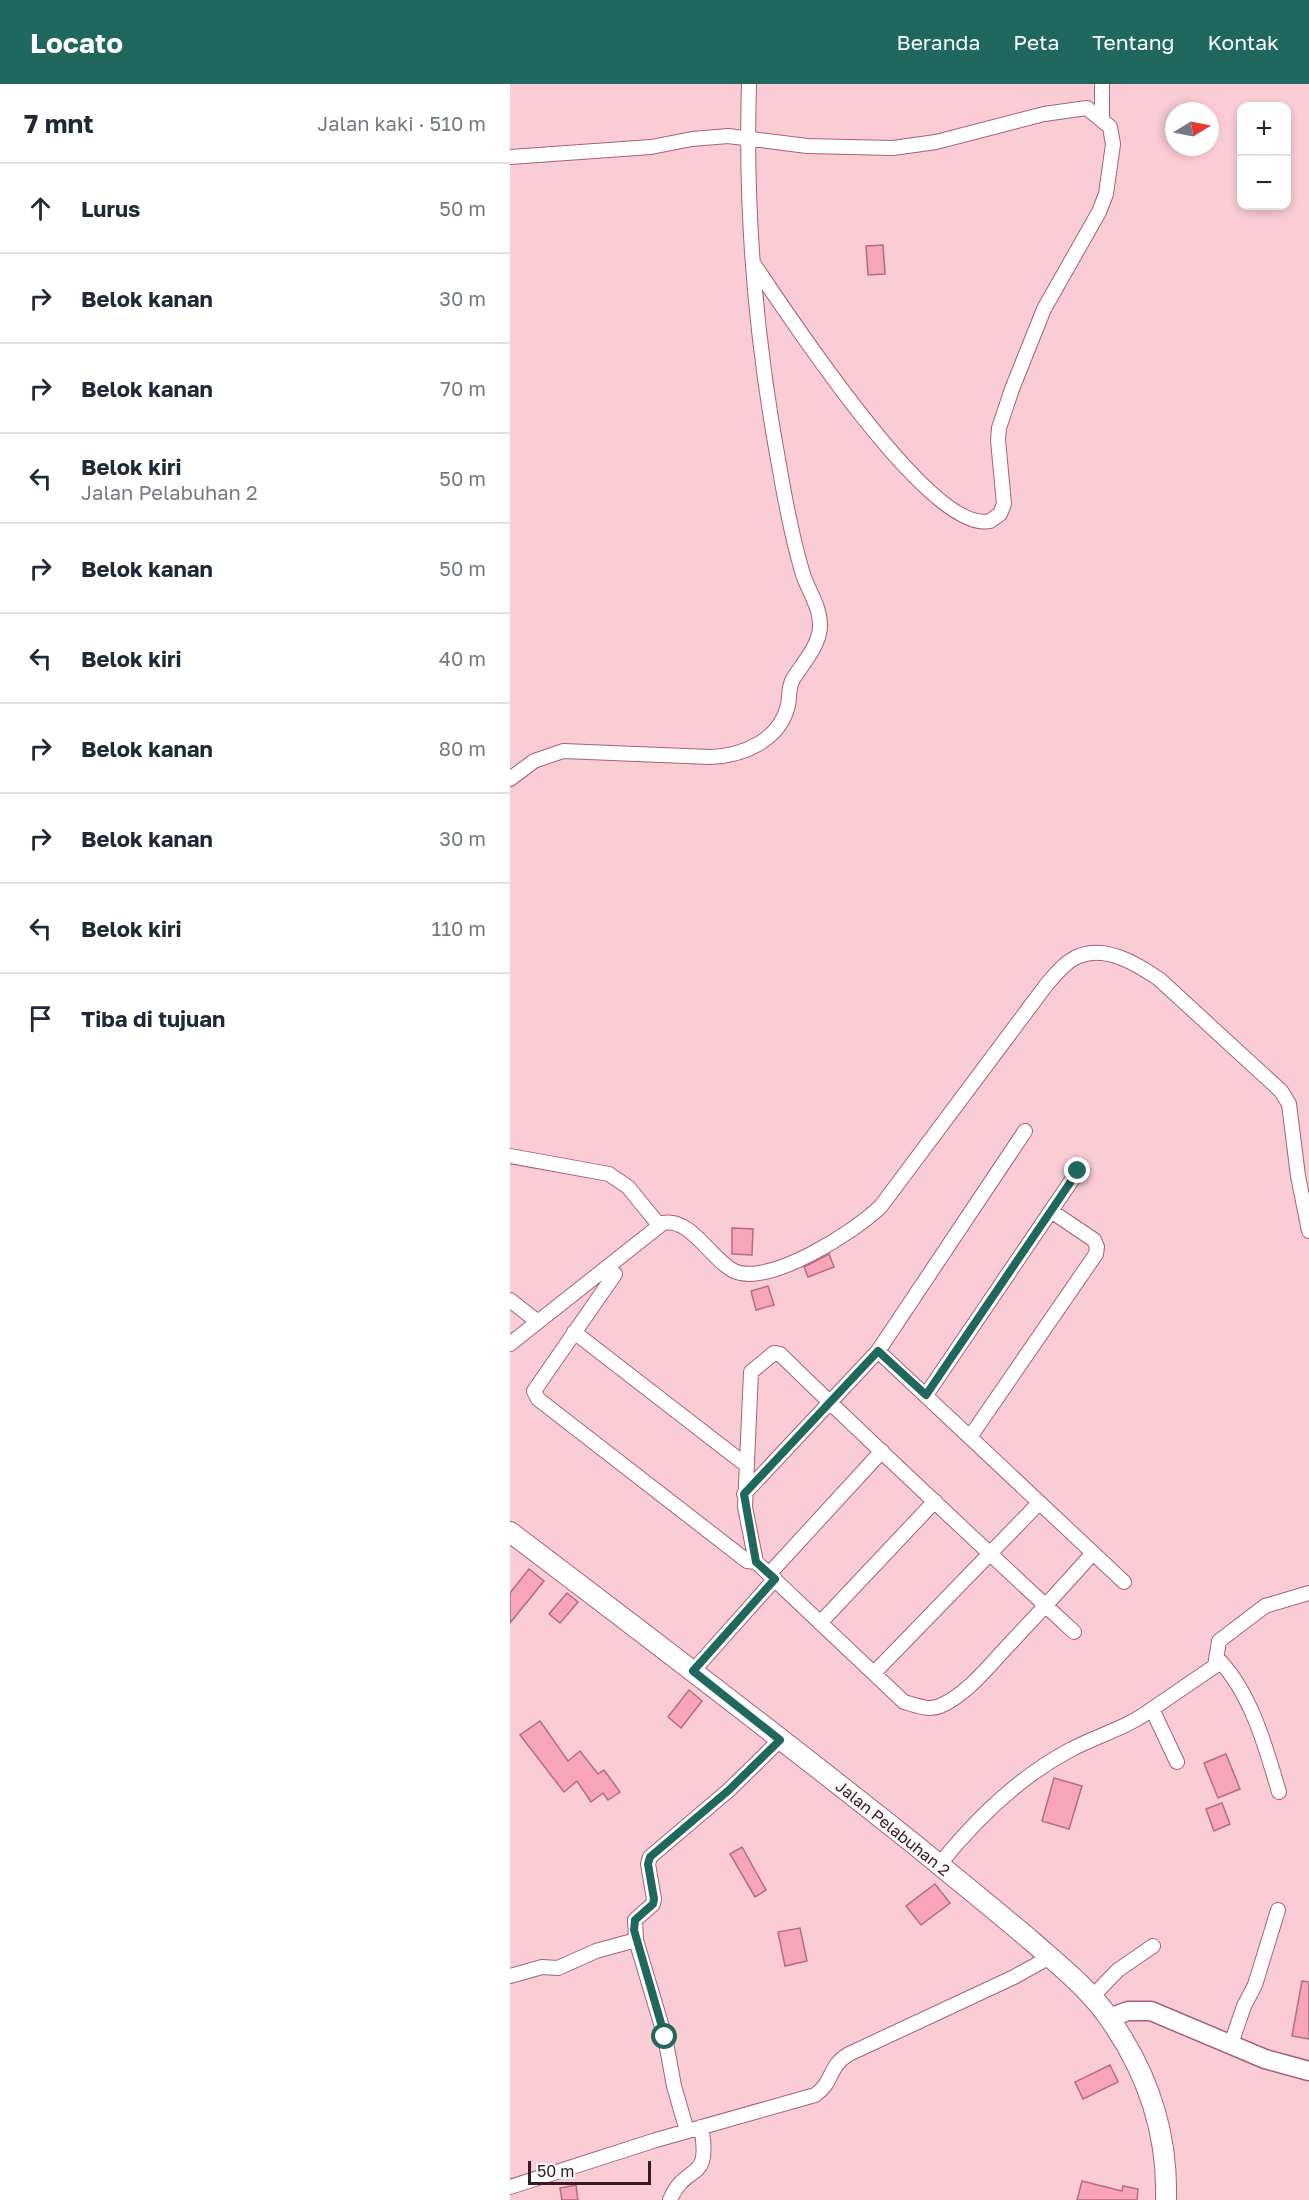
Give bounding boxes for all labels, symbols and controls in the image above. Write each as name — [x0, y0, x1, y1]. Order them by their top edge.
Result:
text: Locato — [30, 26, 123, 59]
text: Beranda — [897, 29, 980, 55]
text: Peta — [1013, 29, 1059, 55]
text: Tentang — [1092, 29, 1174, 55]
text: Kontak — [1207, 29, 1279, 55]
north arrow — [1165, 102, 1219, 156]
map controls — [1237, 102, 1291, 210]
button: + — [1237, 102, 1291, 156]
text: 7 mnt — [24, 108, 94, 139]
text: Jalan kaki · 510 m — [317, 111, 486, 135]
button: − — [1237, 156, 1291, 210]
icon: ahead — [24, 192, 57, 225]
text: Lurus — [81, 195, 140, 222]
text: 50 m — [439, 196, 486, 220]
icon: right — [24, 282, 57, 315]
text: Belok kanan — [81, 285, 213, 312]
text: 30 m — [439, 286, 486, 310]
icon: right — [24, 372, 57, 405]
text: Belok kanan — [81, 375, 213, 402]
text: 70 m — [440, 376, 486, 400]
text: Belok kiri — [81, 453, 182, 480]
icon: left — [24, 462, 57, 495]
text: 50 m — [439, 466, 486, 490]
text: Jalan Pelabuhan 2 — [81, 480, 258, 504]
icon: right — [24, 552, 57, 585]
text: Belok kanan — [81, 555, 213, 582]
text: 50 m — [439, 556, 486, 580]
icon: left — [24, 642, 57, 675]
text: Belok kiri — [81, 645, 182, 672]
text: 40 m — [439, 646, 486, 670]
icon: right — [24, 732, 57, 765]
text: Belok kanan — [81, 735, 213, 762]
text: 80 m — [439, 736, 486, 760]
icon: right — [24, 822, 57, 855]
text: Belok kanan — [81, 825, 213, 852]
text: 30 m — [439, 826, 486, 850]
icon: left — [24, 912, 57, 945]
text: Belok kiri — [81, 915, 182, 942]
text: 110 m — [432, 916, 486, 940]
icon: arrive — [24, 1002, 57, 1035]
text: Tiba di tujuan — [81, 1005, 225, 1032]
route end — [1064, 1157, 1090, 1183]
street label: Jalan Pelabuhan 2 — [832, 1776, 954, 1880]
route start — [651, 2023, 677, 2049]
scale bar — [528, 2158, 651, 2186]
text: 50 m — [537, 2161, 574, 2181]

